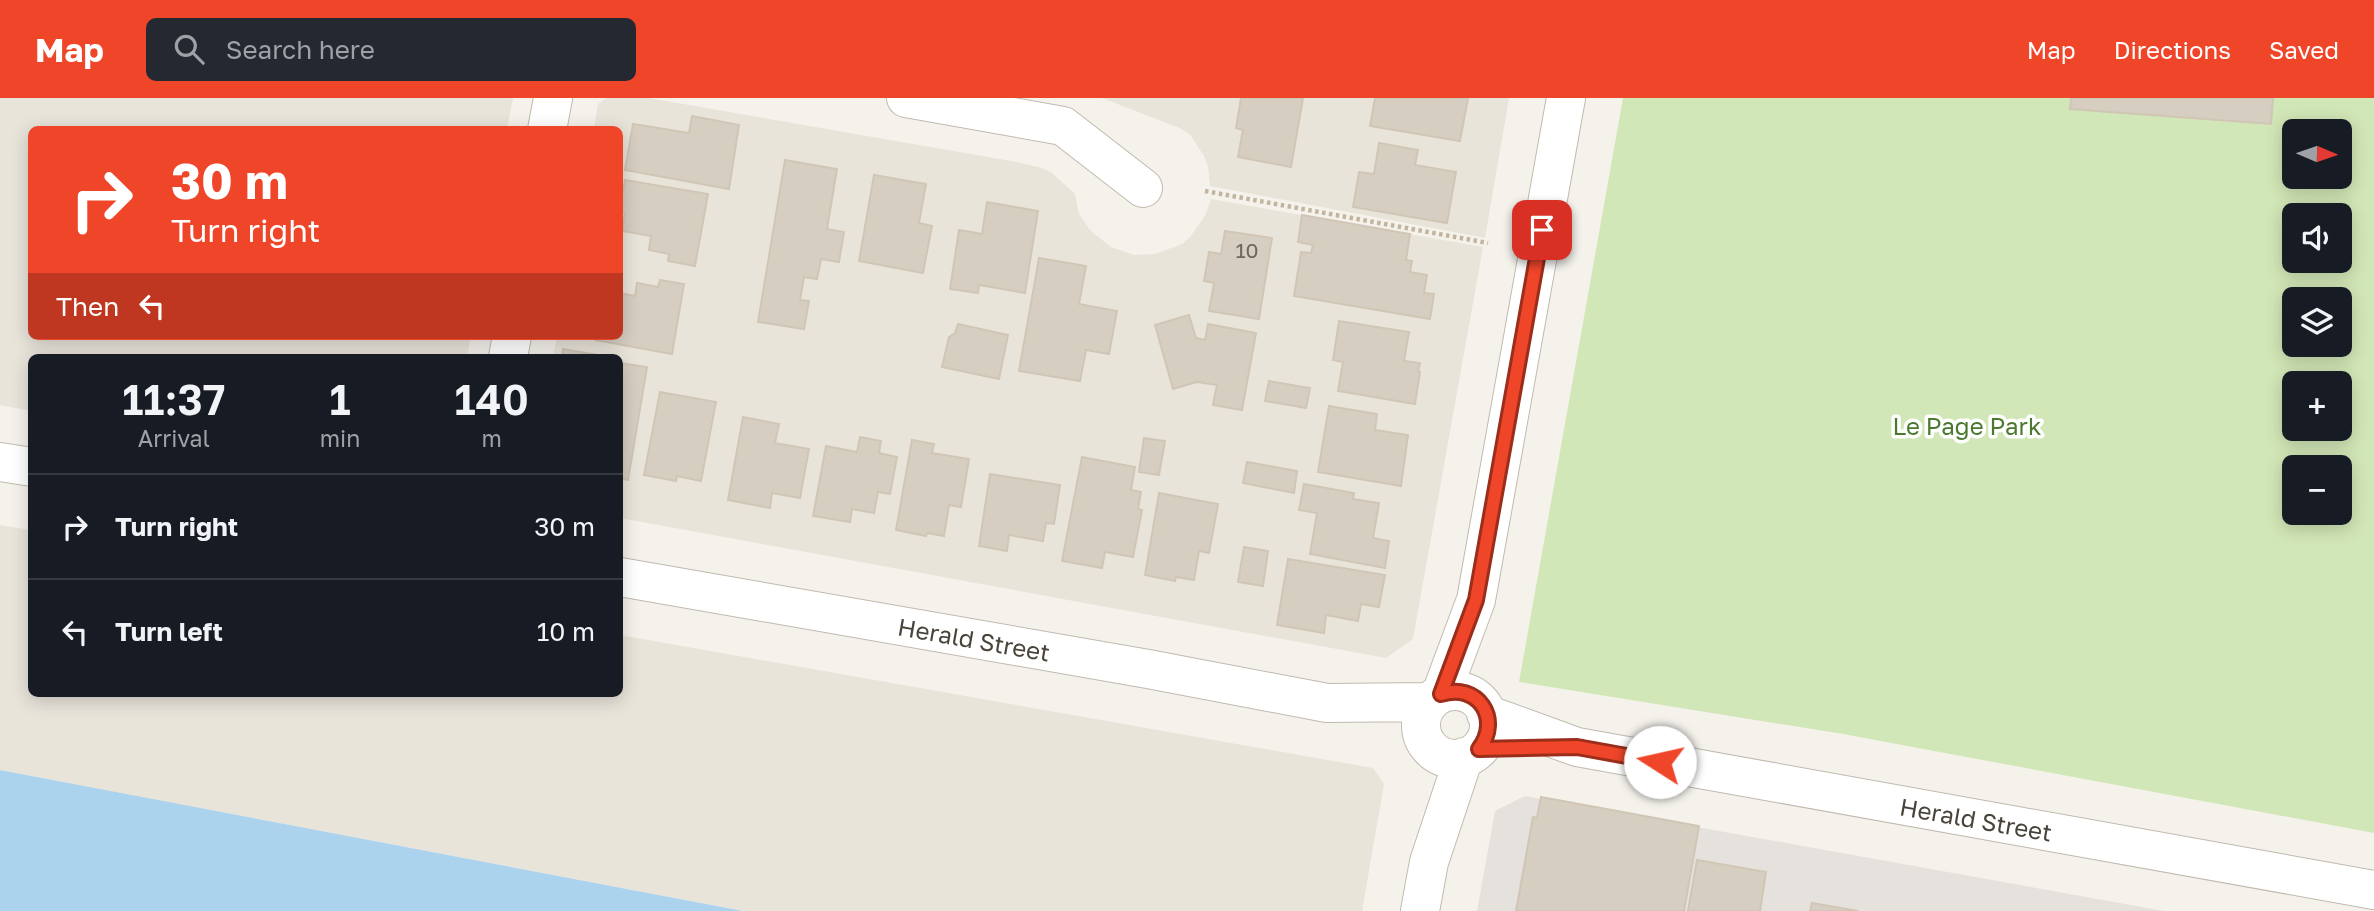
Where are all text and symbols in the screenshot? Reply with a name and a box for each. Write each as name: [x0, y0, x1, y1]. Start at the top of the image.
search box: [146, 18, 636, 81]
text: Map: [35, 30, 104, 69]
icon: search: [170, 30, 208, 68]
text: Search here: [226, 34, 375, 65]
text: Map: [2027, 35, 2076, 64]
text: Directions: [2114, 35, 2231, 64]
text: Saved: [2269, 35, 2339, 64]
north arrow: [2282, 119, 2352, 189]
map controls: [2282, 119, 2352, 525]
text: 30 m: [171, 151, 288, 210]
icon: right: [56, 154, 147, 245]
pin: [1512, 200, 1572, 260]
button: sound: [2282, 203, 2352, 273]
text: Turn right: [171, 211, 320, 249]
icon: arrive: [1523, 211, 1561, 249]
house number: 10: [1235, 237, 1259, 263]
icon: left: [133, 287, 171, 325]
button: layers: [2282, 287, 2352, 357]
text: Then: [56, 291, 119, 322]
button: +: [2282, 371, 2352, 441]
text: 11:37: [122, 374, 226, 424]
text: 1: [329, 374, 351, 424]
text: 140: [454, 374, 529, 424]
park label: Le Page Park: [1892, 411, 2042, 440]
text: Arrival: [138, 424, 210, 452]
text: min: [320, 424, 360, 452]
text: m: [481, 424, 502, 452]
button: −: [2282, 455, 2352, 525]
icon: right: [56, 508, 94, 546]
text: Turn right: [115, 511, 238, 542]
text: 30 m: [534, 511, 595, 542]
street label: Herald Street: [896, 611, 1052, 667]
icon: left: [56, 613, 94, 651]
text: Turn left: [115, 616, 223, 647]
text: 10 m: [537, 616, 595, 647]
position arrow: [1623, 725, 1697, 799]
street label: Herald Street: [1898, 791, 2054, 847]

